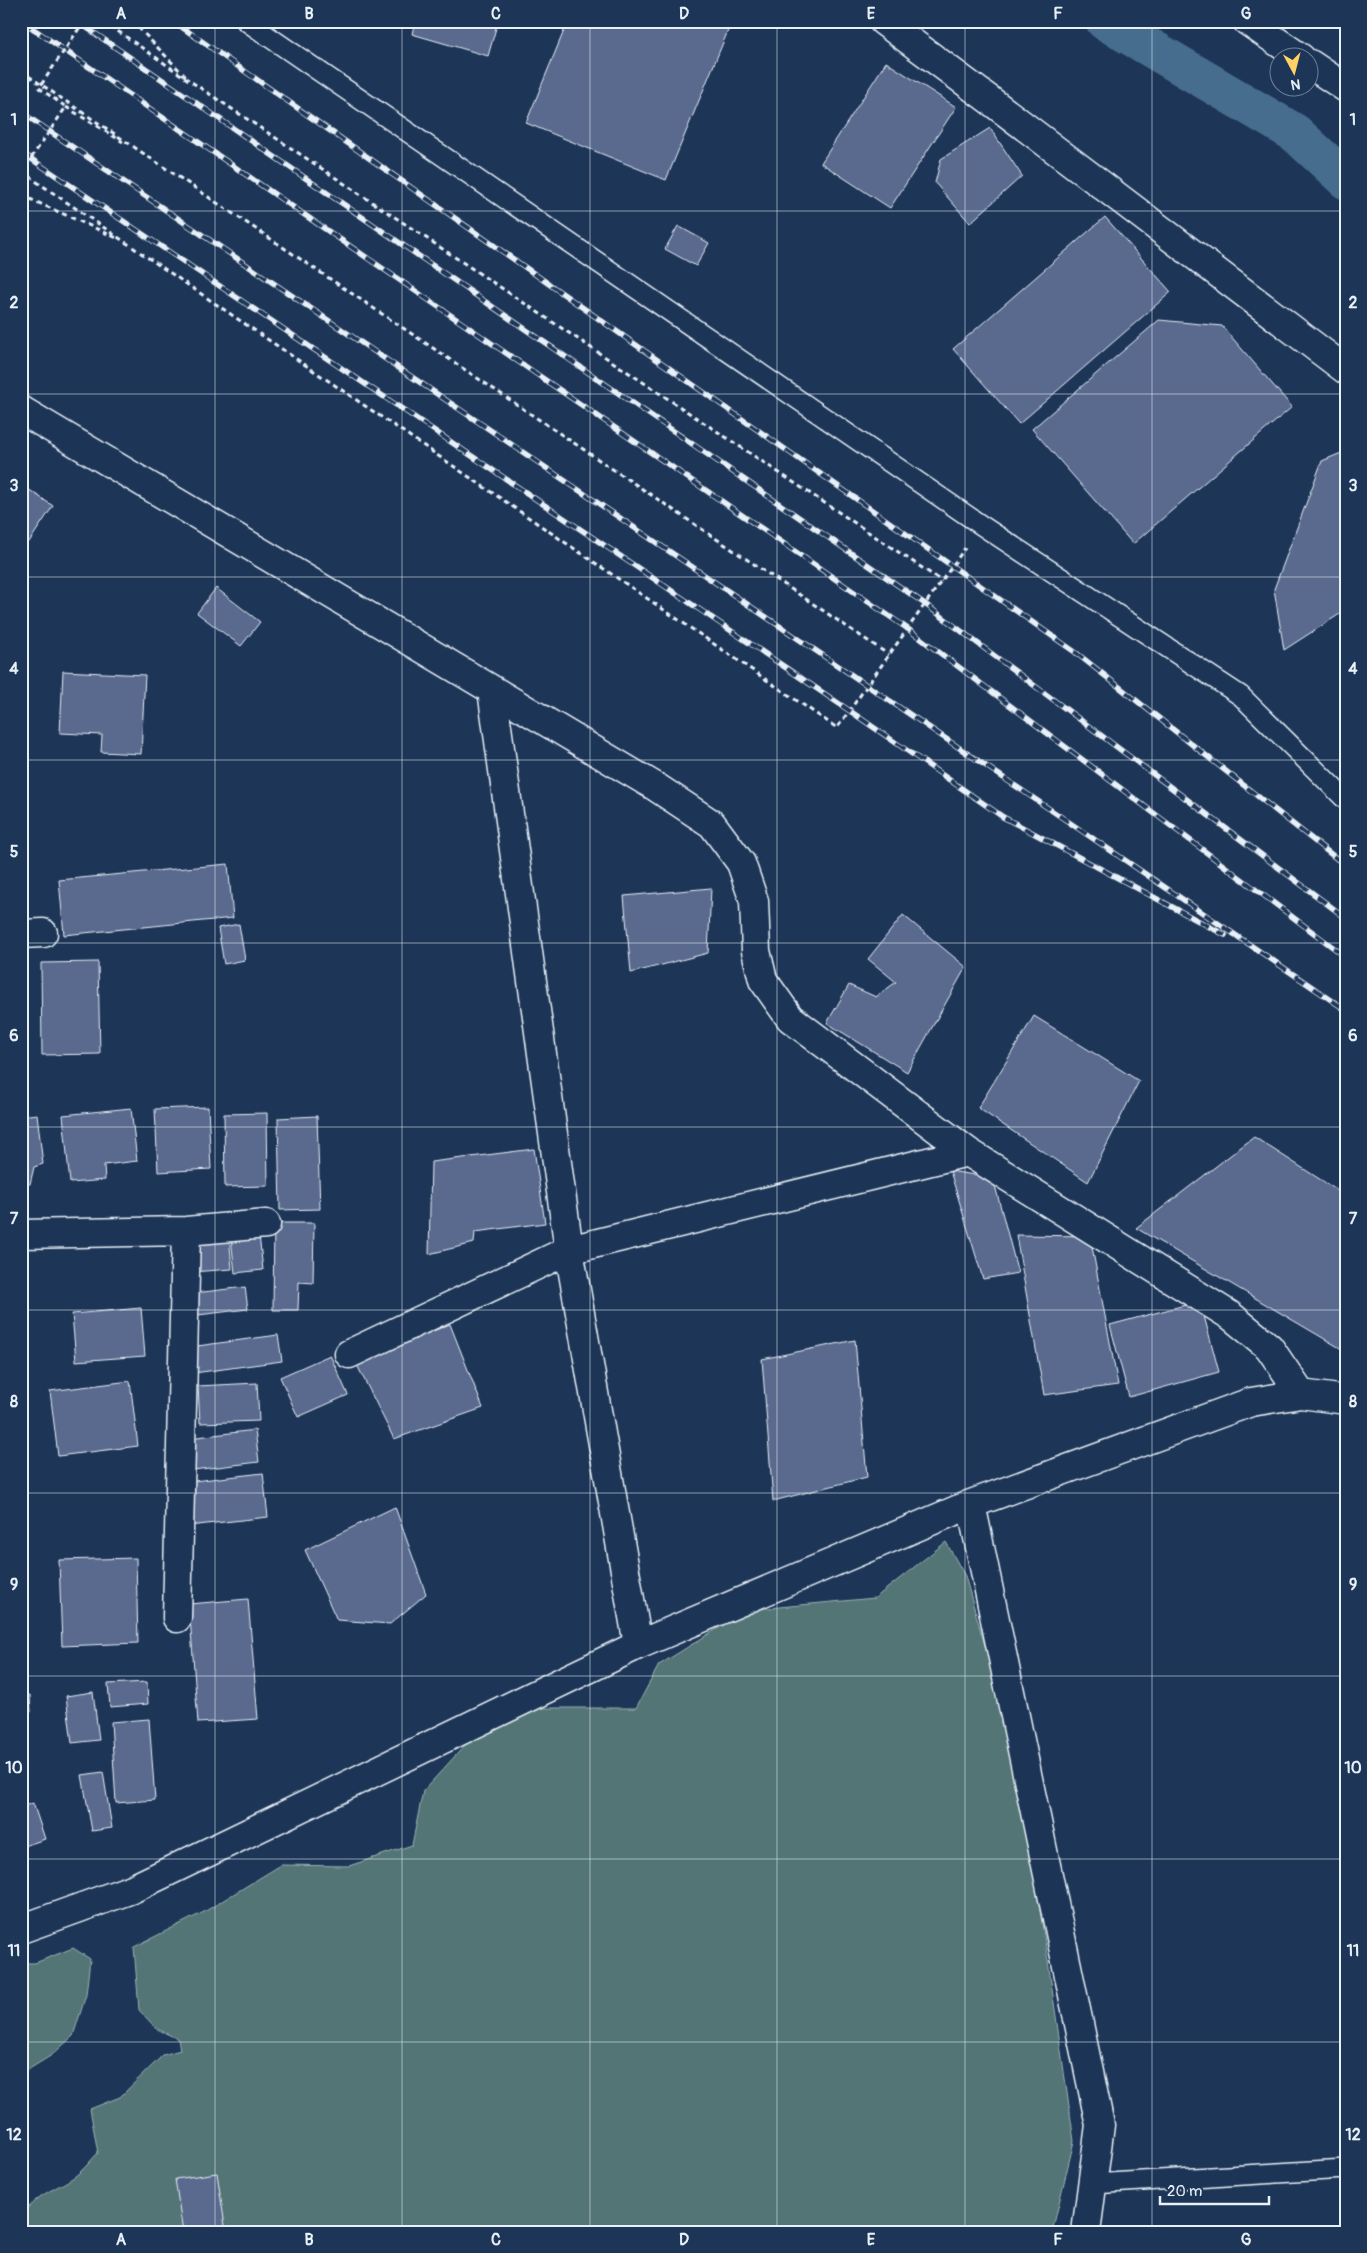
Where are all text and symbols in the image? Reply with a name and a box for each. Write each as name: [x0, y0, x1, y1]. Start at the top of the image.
text: A: [116, 4, 127, 24]
text: B: [304, 4, 314, 24]
text: C: [491, 4, 501, 24]
text: D: [679, 4, 689, 24]
text: E: [867, 4, 876, 24]
text: F: [1053, 4, 1063, 24]
text: G: [1241, 4, 1252, 24]
north arrow: [1270, 48, 1320, 98]
text: N: [1290, 75, 1301, 93]
text: 1: [11, 110, 17, 130]
text: 1: [1350, 110, 1356, 130]
text: 2: [10, 293, 19, 313]
text: 2: [1349, 293, 1358, 313]
text: 3: [10, 476, 19, 496]
text: 3: [1349, 476, 1358, 496]
text: 4: [9, 659, 19, 679]
text: 4: [1348, 659, 1358, 679]
text: 5: [10, 842, 19, 862]
text: 5: [1349, 842, 1358, 862]
text: 6: [9, 1026, 19, 1046]
text: 6: [1348, 1026, 1358, 1046]
text: 7: [10, 1209, 19, 1229]
text: 7: [1349, 1209, 1358, 1229]
text: 8: [10, 1392, 18, 1412]
text: 8: [1349, 1392, 1357, 1412]
text: 9: [10, 1575, 18, 1595]
text: 9: [1349, 1575, 1357, 1595]
text: 10: [5, 1758, 23, 1778]
text: 10: [1344, 1758, 1362, 1778]
text: 11: [8, 1941, 20, 1961]
text: 11: [1347, 1941, 1359, 1961]
text: 12: [6, 2125, 22, 2145]
text: 12: [1345, 2125, 1361, 2145]
scale bar: [1160, 2173, 1268, 2205]
text: 20 m: [1167, 2182, 1202, 2201]
text: A: [116, 2230, 127, 2250]
text: B: [304, 2230, 314, 2250]
text: C: [491, 2230, 501, 2250]
text: D: [679, 2230, 689, 2250]
text: E: [867, 2230, 876, 2250]
text: F: [1053, 2230, 1063, 2250]
text: G: [1241, 2230, 1252, 2250]

